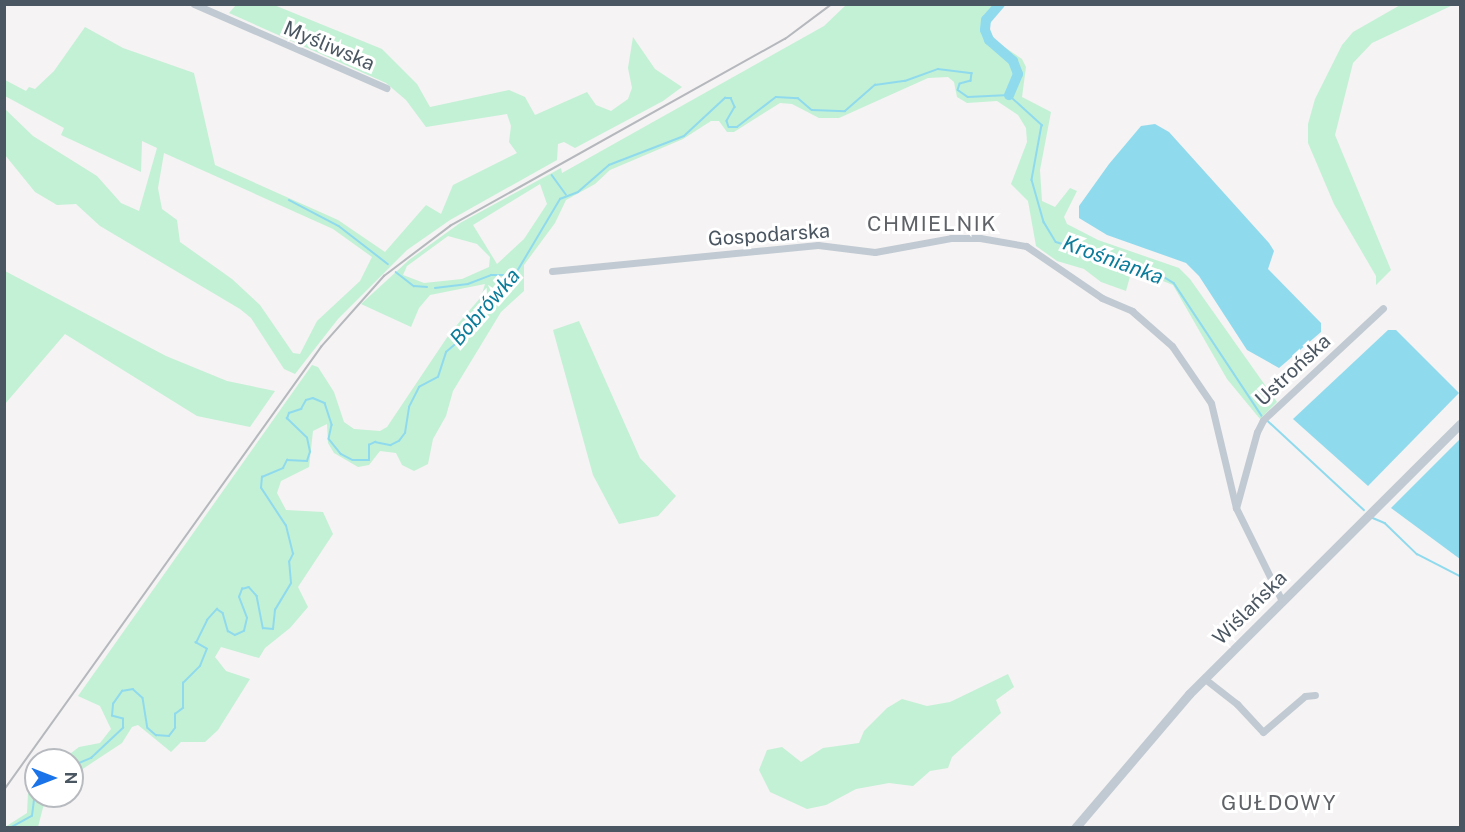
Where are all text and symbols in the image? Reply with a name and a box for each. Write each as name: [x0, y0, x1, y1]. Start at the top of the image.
street label: Myśliwska: [280, 16, 378, 76]
district label: CHMIELNIK: [867, 211, 997, 237]
street label: Gospodarska: [707, 219, 831, 251]
water label: Krośnianka: [1059, 230, 1167, 290]
water label: Bobrówka: [445, 263, 525, 351]
street label: Ustrońska: [1250, 329, 1336, 411]
street label: Wiślańska: [1208, 566, 1292, 650]
north arrow: [24, 748, 84, 808]
text: N: [61, 772, 80, 784]
district label: GUŁDOWY: [1221, 790, 1337, 816]

